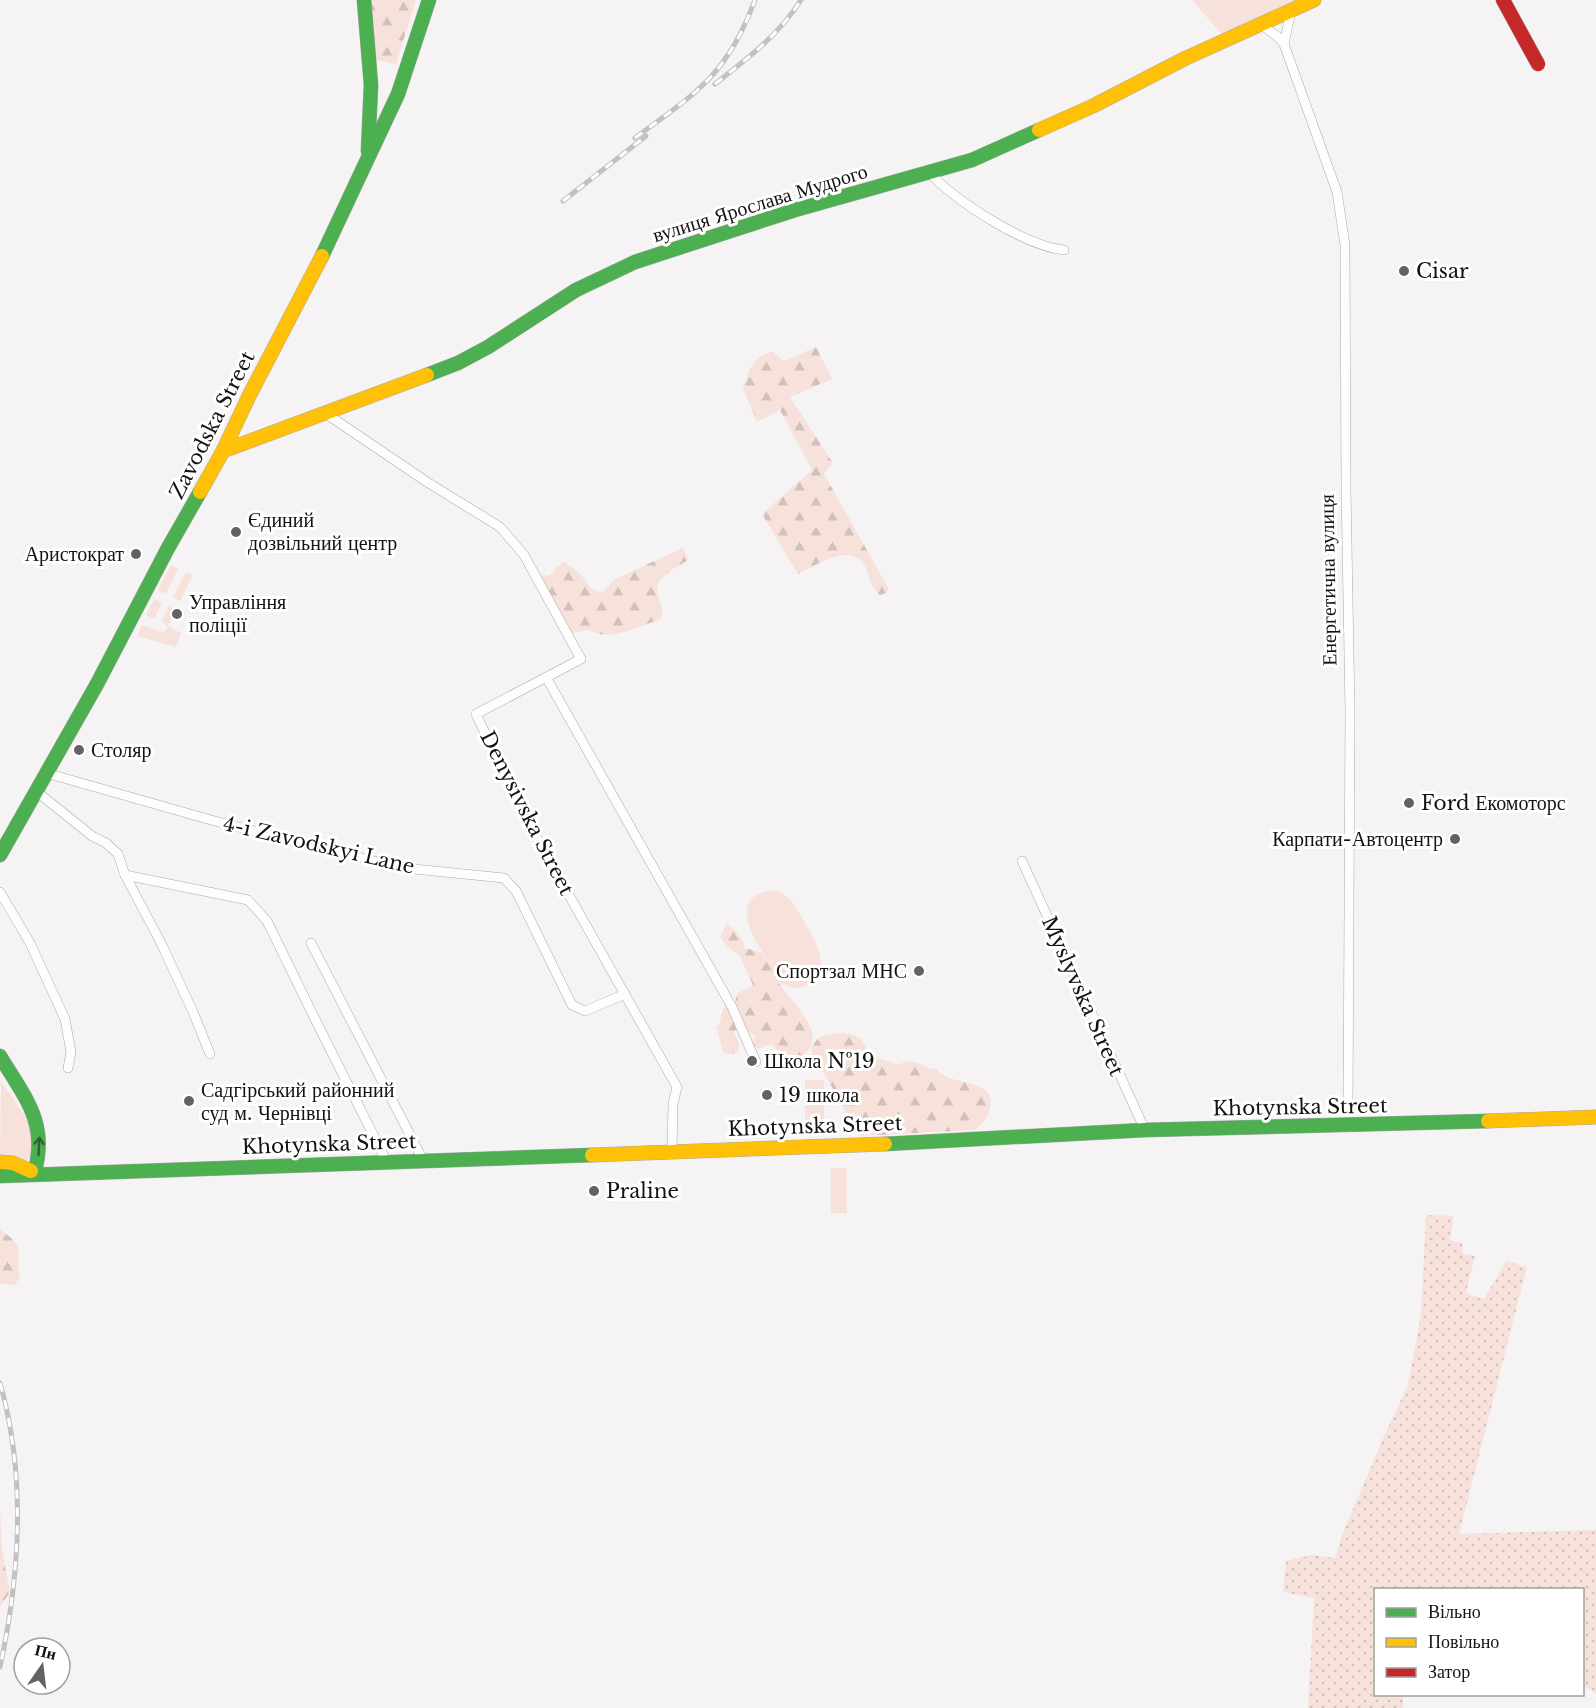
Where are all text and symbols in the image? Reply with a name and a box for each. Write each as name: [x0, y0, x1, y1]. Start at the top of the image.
street label: вулиця Ярослава Мудрого: [650, 159, 870, 247]
place label: Cisar: [1416, 259, 1469, 283]
marker: Cisar: [1397, 264, 1411, 278]
street label: Zavodska Street: [164, 347, 260, 503]
street label: Енергетична вулиця: [1315, 494, 1341, 666]
place label: Єдиний дозвільний центр: [248, 508, 397, 555]
marker: Єдиний дозвільний центр: [229, 525, 243, 539]
place label: Аристократ: [25, 542, 124, 566]
marker: Аристократ: [129, 547, 143, 561]
place label: Управління поліції: [189, 590, 286, 637]
marker: Управління поліції: [170, 607, 184, 621]
street label: Denysivska Street: [475, 727, 579, 899]
place label: Столяр: [91, 738, 151, 762]
marker: Столяр: [72, 743, 86, 757]
place label: Ford Екомоторс: [1421, 791, 1566, 815]
marker: Ford Екомоторс: [1402, 796, 1416, 810]
street label: 4-i Zavodskyi Lane: [221, 811, 417, 879]
place label: Карпати-Автоцентр: [1272, 827, 1443, 851]
marker: Карпати-Автоцентр: [1448, 832, 1462, 846]
street label: Myslyvska Street: [1037, 913, 1129, 1080]
place label: Спортзал МНС: [776, 959, 907, 983]
marker: Спортзал МНС: [912, 964, 926, 978]
place label: Школа №19: [764, 1049, 875, 1073]
marker: Школа №19: [745, 1054, 759, 1068]
place label: Садгірський районний суд м. Чернівці: [201, 1078, 395, 1125]
place label: 19 школа: [779, 1083, 859, 1107]
marker: 19 школа: [760, 1088, 774, 1102]
street label: Khotynska Street: [1212, 1093, 1388, 1121]
marker: Садгірський районний суд м. Чернівці: [182, 1094, 196, 1108]
street label: Khotynska Street: [727, 1111, 903, 1141]
street label: Khotynska Street: [241, 1129, 417, 1159]
one-way arrow: [34, 1136, 45, 1156]
place label: Praline: [606, 1179, 679, 1203]
marker: Praline: [587, 1184, 601, 1198]
legend: [1374, 1588, 1584, 1696]
text: Вільно: [1428, 1601, 1481, 1623]
text: Повільно: [1428, 1631, 1499, 1653]
north arrow: [12, 1636, 72, 1696]
text: Пн: [33, 1639, 59, 1664]
text: Затор: [1428, 1661, 1470, 1683]

